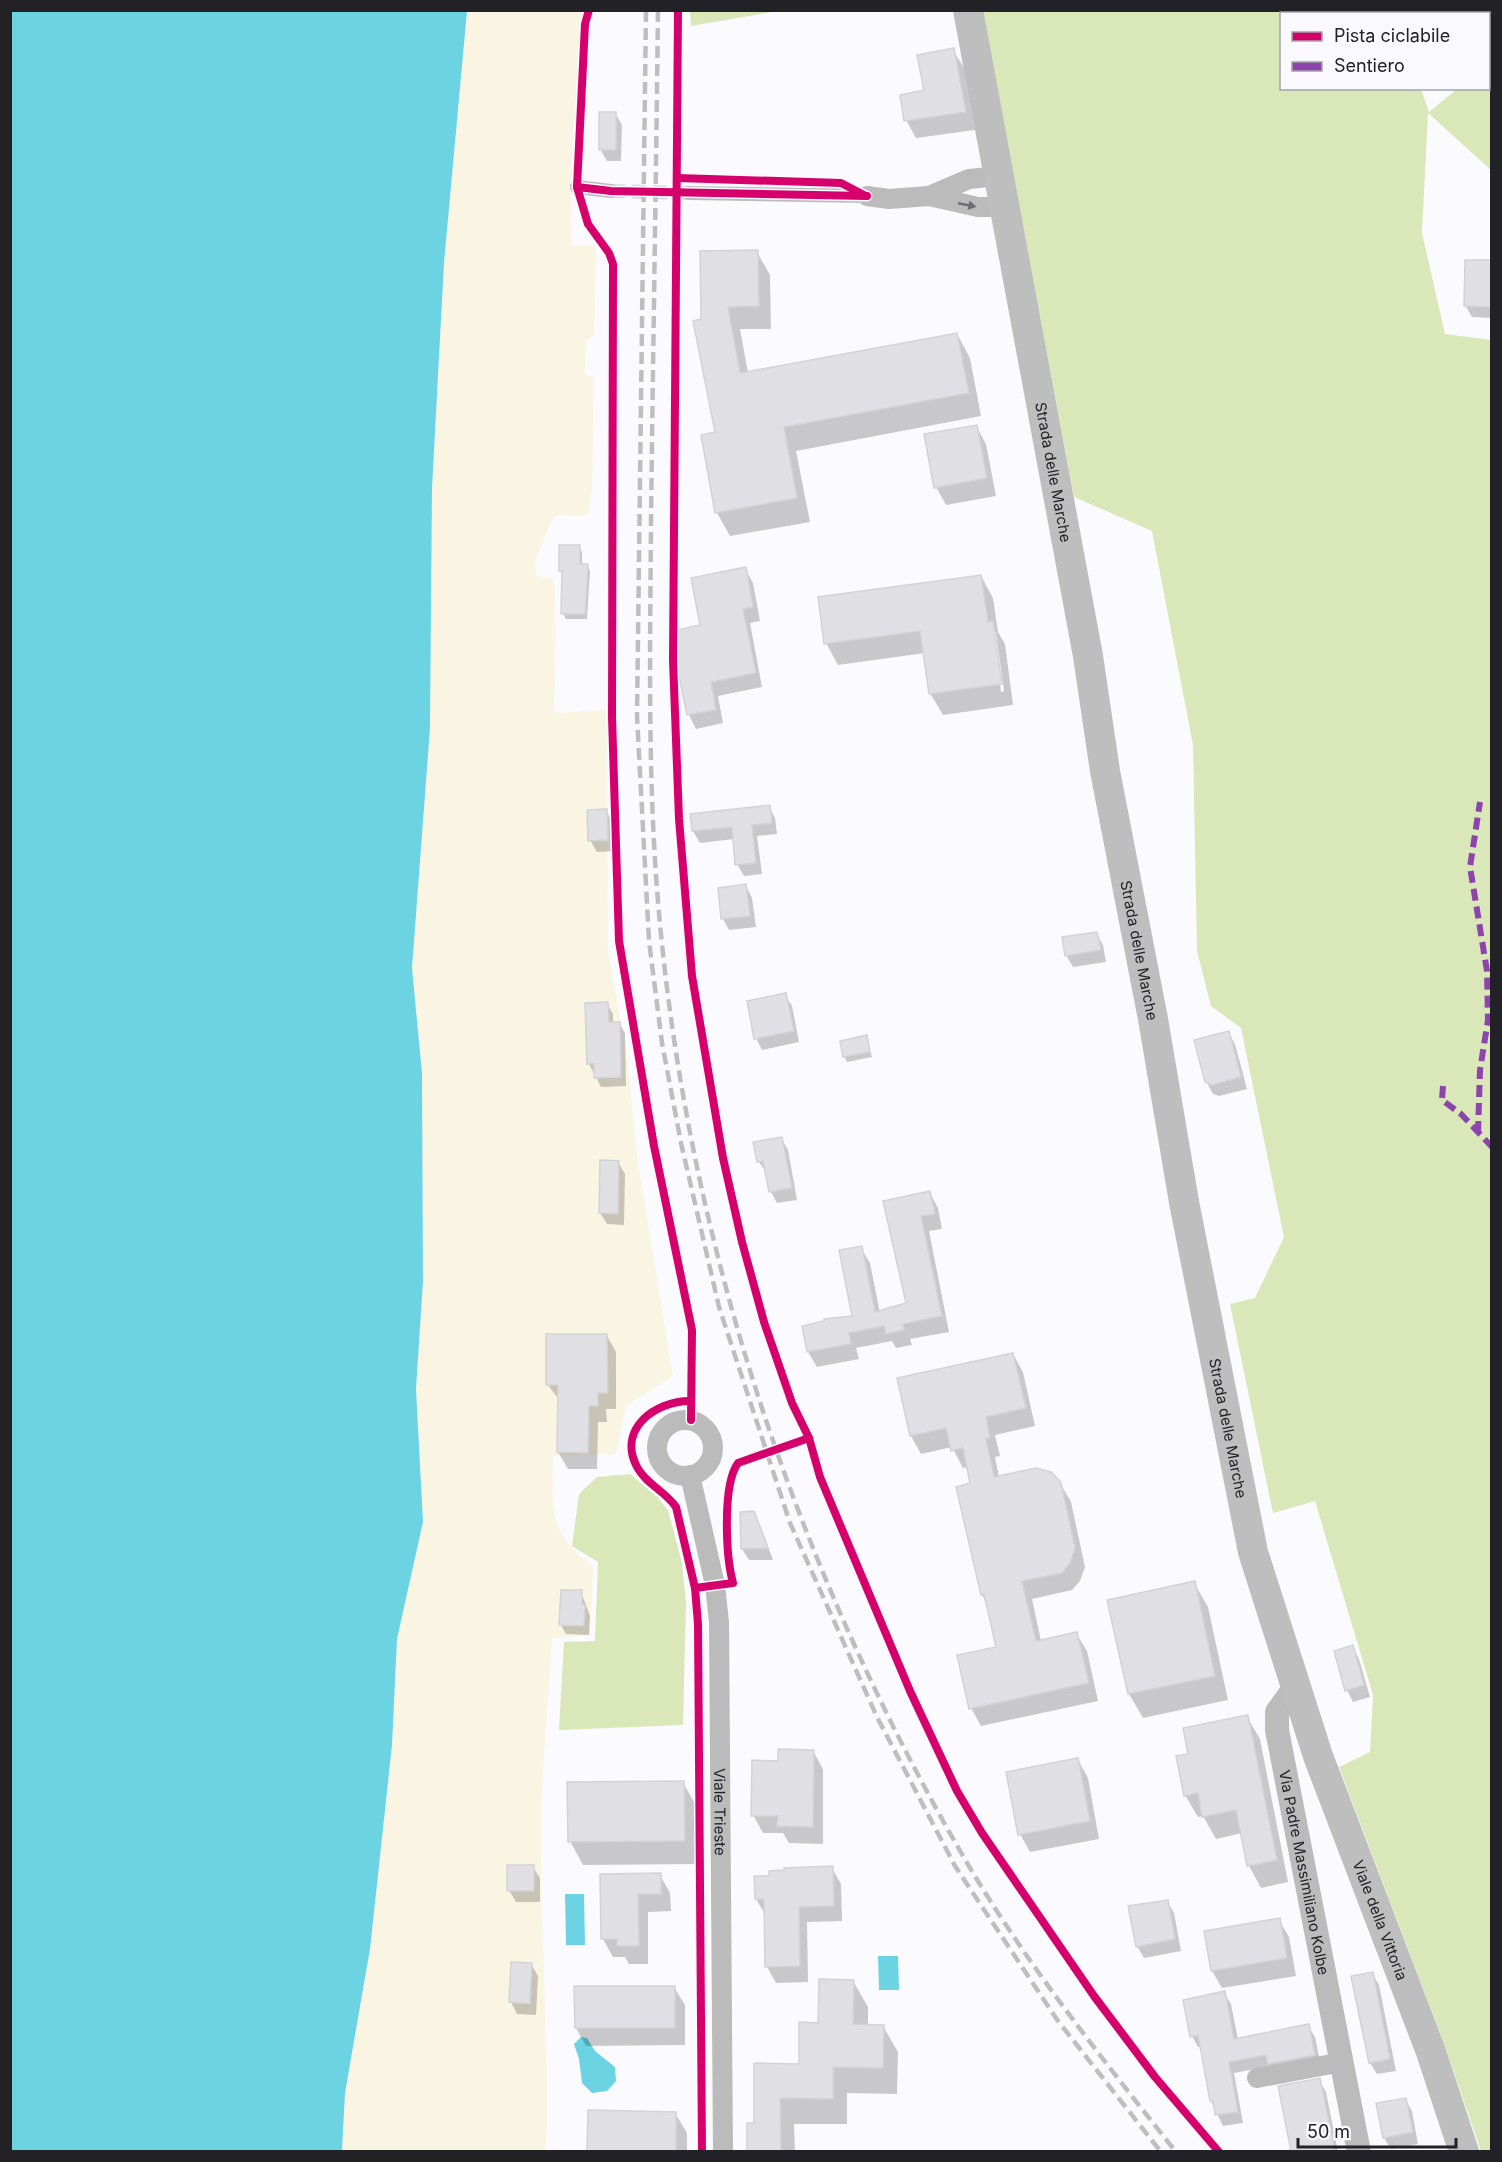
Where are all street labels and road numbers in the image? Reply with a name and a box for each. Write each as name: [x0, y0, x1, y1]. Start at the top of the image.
street label: Strada delle Marche: [1032, 400, 1076, 544]
street label: Strada delle Marche: [1117, 879, 1163, 1022]
street label: Strada delle Marche: [1206, 1357, 1252, 1500]
street label: Viale Trieste: [711, 1768, 730, 1856]
street label: Via Padre Massimiliano Kolbe: [1275, 1768, 1334, 1977]
street label: Viale della Vittoria: [1349, 1857, 1412, 1983]

